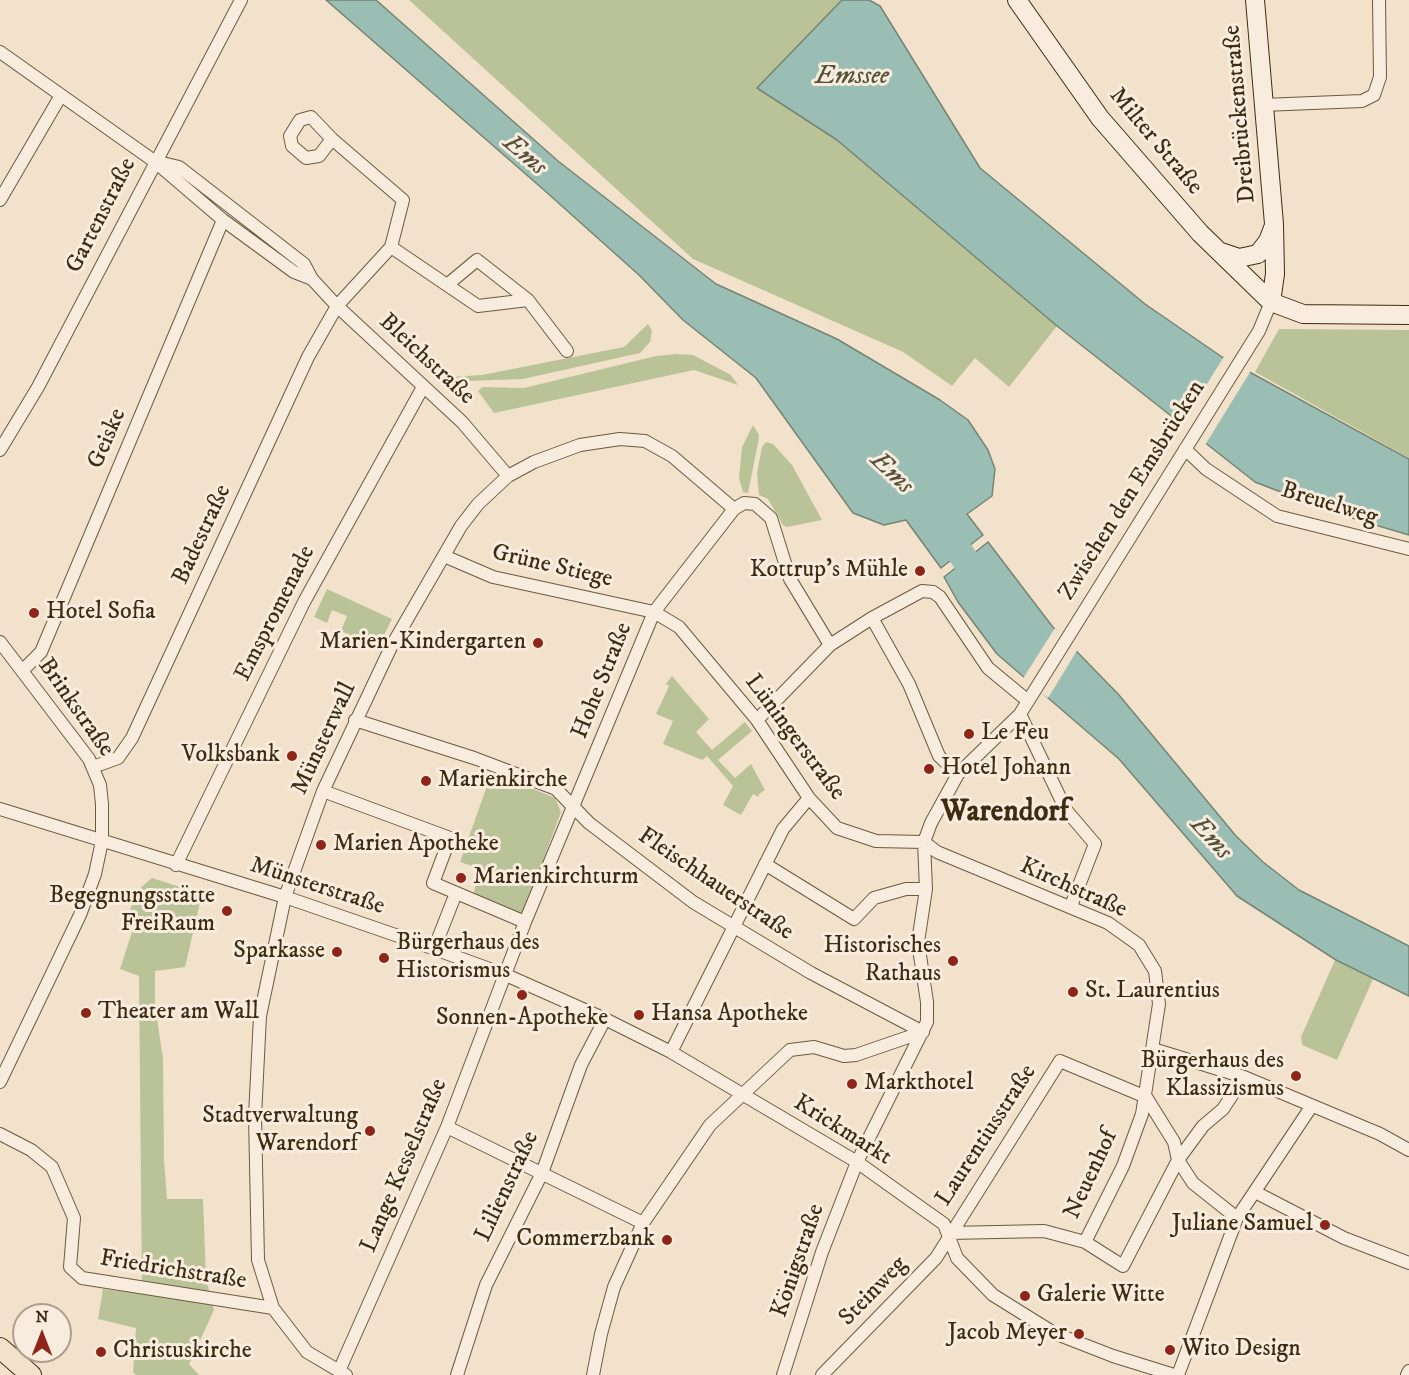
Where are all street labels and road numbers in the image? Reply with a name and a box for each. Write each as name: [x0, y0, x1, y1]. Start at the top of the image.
street label: Dreibrückenstraße: [1219, 24, 1263, 204]
street label: Milter Straße: [1102, 83, 1208, 201]
street label: Gartenstraße: [61, 154, 143, 278]
street label: Bleichstraße: [372, 308, 480, 412]
street label: Zwischen den Emsbrücken: [1054, 376, 1212, 606]
street label: Geiske: [83, 405, 133, 473]
street label: Breuelweg: [1277, 477, 1381, 533]
street label: Badestraße: [167, 481, 239, 589]
street label: Grüne Stiege: [489, 539, 615, 595]
street label: Emspromenade: [230, 541, 322, 687]
street label: Hohe Straße: [567, 619, 639, 743]
street label: Brinkstraße: [31, 653, 119, 763]
street label: Lüningerstraße: [737, 669, 851, 807]
street label: Münsterwall: [286, 678, 364, 800]
street label: Fleischhauerstraße: [632, 822, 798, 948]
street label: Münsterstraße: [246, 852, 388, 922]
street label: Kirchstraße: [1015, 853, 1131, 925]
street label: Laurentiusstraße: [931, 1060, 1043, 1212]
street label: Lange Kesselstraße: [355, 1075, 455, 1257]
street label: Krickmarkt: [787, 1089, 897, 1173]
street label: Neuenhof: [1059, 1126, 1125, 1224]
street label: Lilienstraße: [470, 1127, 546, 1247]
street label: Königstraße: [766, 1201, 832, 1321]
street label: Friedrichstraße: [98, 1245, 248, 1297]
street label: Steinweg: [834, 1251, 914, 1333]

